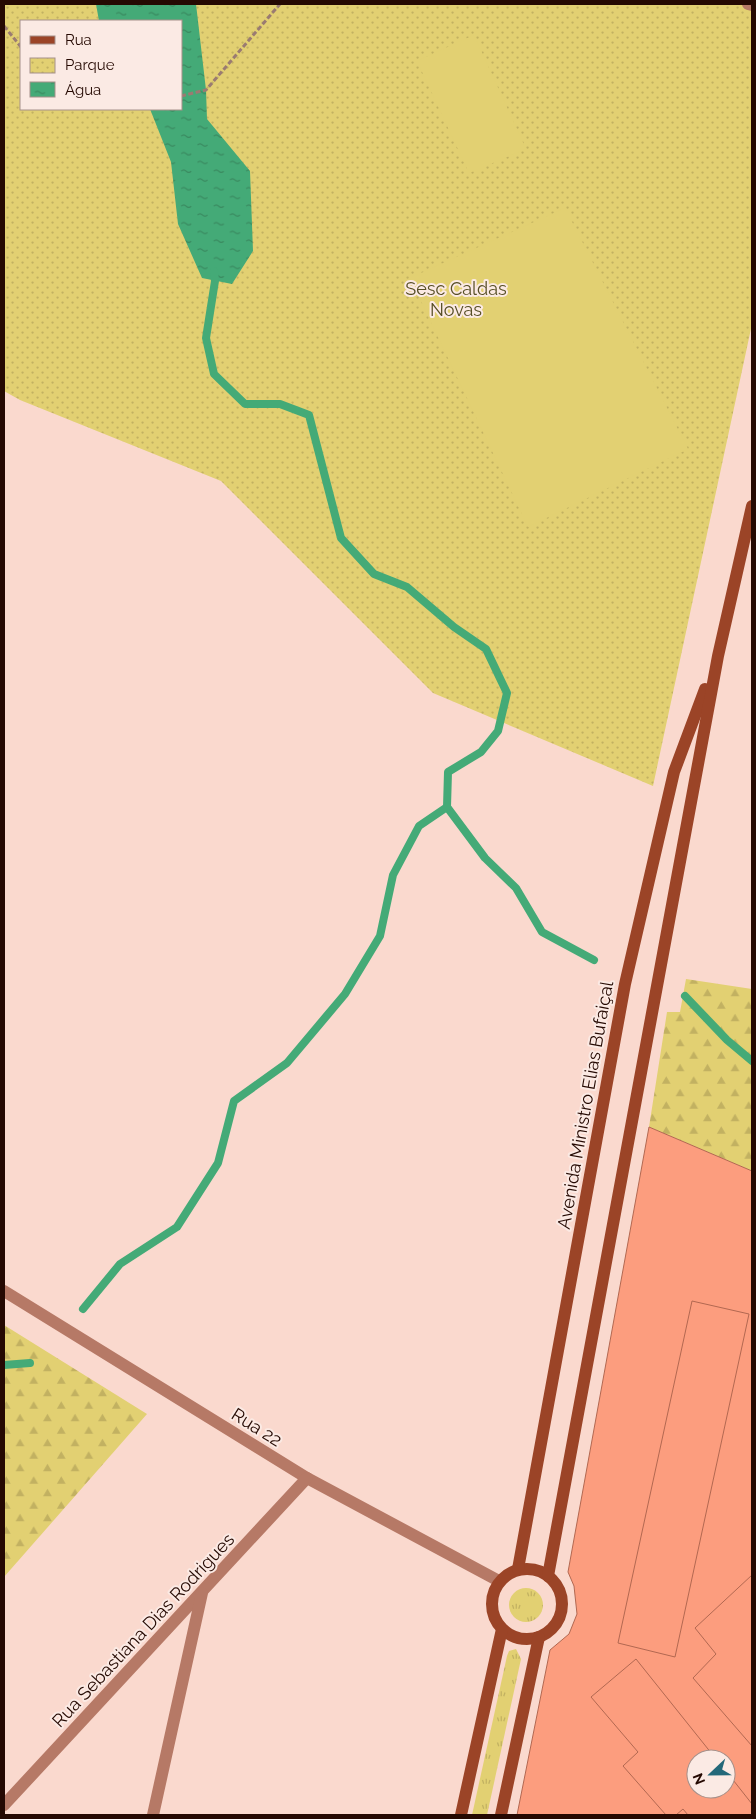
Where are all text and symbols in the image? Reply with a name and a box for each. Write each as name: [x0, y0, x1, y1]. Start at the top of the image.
legend: [20, 20, 182, 110]
text: Rua: [65, 31, 92, 49]
text: Parque: [65, 56, 115, 74]
text: Água: [65, 81, 101, 99]
park label: Sesc Caldas Novas: [405, 278, 507, 320]
street label: Avenida Ministro Elias Bufaiçal: [553, 979, 617, 1231]
street label: Rua 22: [228, 1403, 286, 1451]
street label: Rua Sebastiana Dias Rodrigues: [48, 1529, 239, 1731]
north arrow: [686, 1749, 736, 1799]
text: N: [690, 1771, 708, 1787]

